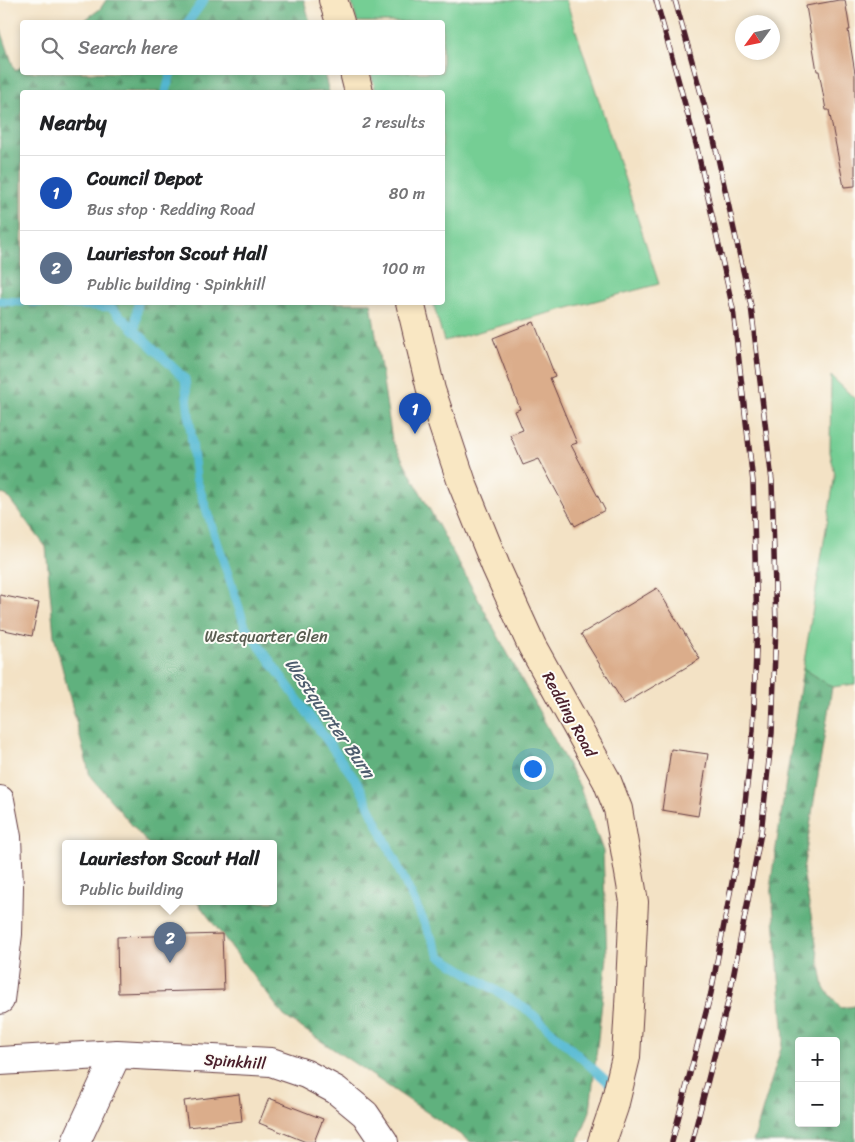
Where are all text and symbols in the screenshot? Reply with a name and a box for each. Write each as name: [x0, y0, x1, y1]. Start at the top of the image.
north arrow: [735, 15, 780, 60]
search box: [20, 20, 445, 75]
text: Search here: [78, 31, 178, 64]
icon: search: [38, 34, 66, 62]
text: Nearby: [40, 104, 106, 142]
text: 2 results: [362, 108, 425, 137]
text: Council Depot: [87, 162, 203, 195]
text: 1: [53, 179, 59, 208]
text: 80 m: [389, 179, 425, 208]
text: Bus stop · Redding Road: [87, 195, 254, 224]
text: Laurieston Scout Hall: [87, 237, 267, 270]
text: 2: [51, 254, 61, 283]
text: 100 m: [381, 254, 425, 283]
text: Public building · Spinkhill: [87, 270, 266, 299]
pin: 1: [399, 393, 431, 434]
park label: Westquarter Glen: [204, 622, 328, 651]
water label: Westquarter Burn: [276, 651, 385, 787]
street label: Redding Road: [534, 666, 606, 764]
your location: [520, 756, 546, 782]
popup: [62, 840, 277, 905]
text: Laurieston Scout Hall: [80, 842, 259, 875]
text: Public building: [80, 875, 184, 904]
pin: 2: [154, 922, 186, 963]
map controls: [795, 1037, 840, 1127]
button: +: [795, 1037, 840, 1082]
street label: Spinkhill: [203, 1045, 267, 1078]
button: −: [795, 1082, 840, 1127]

